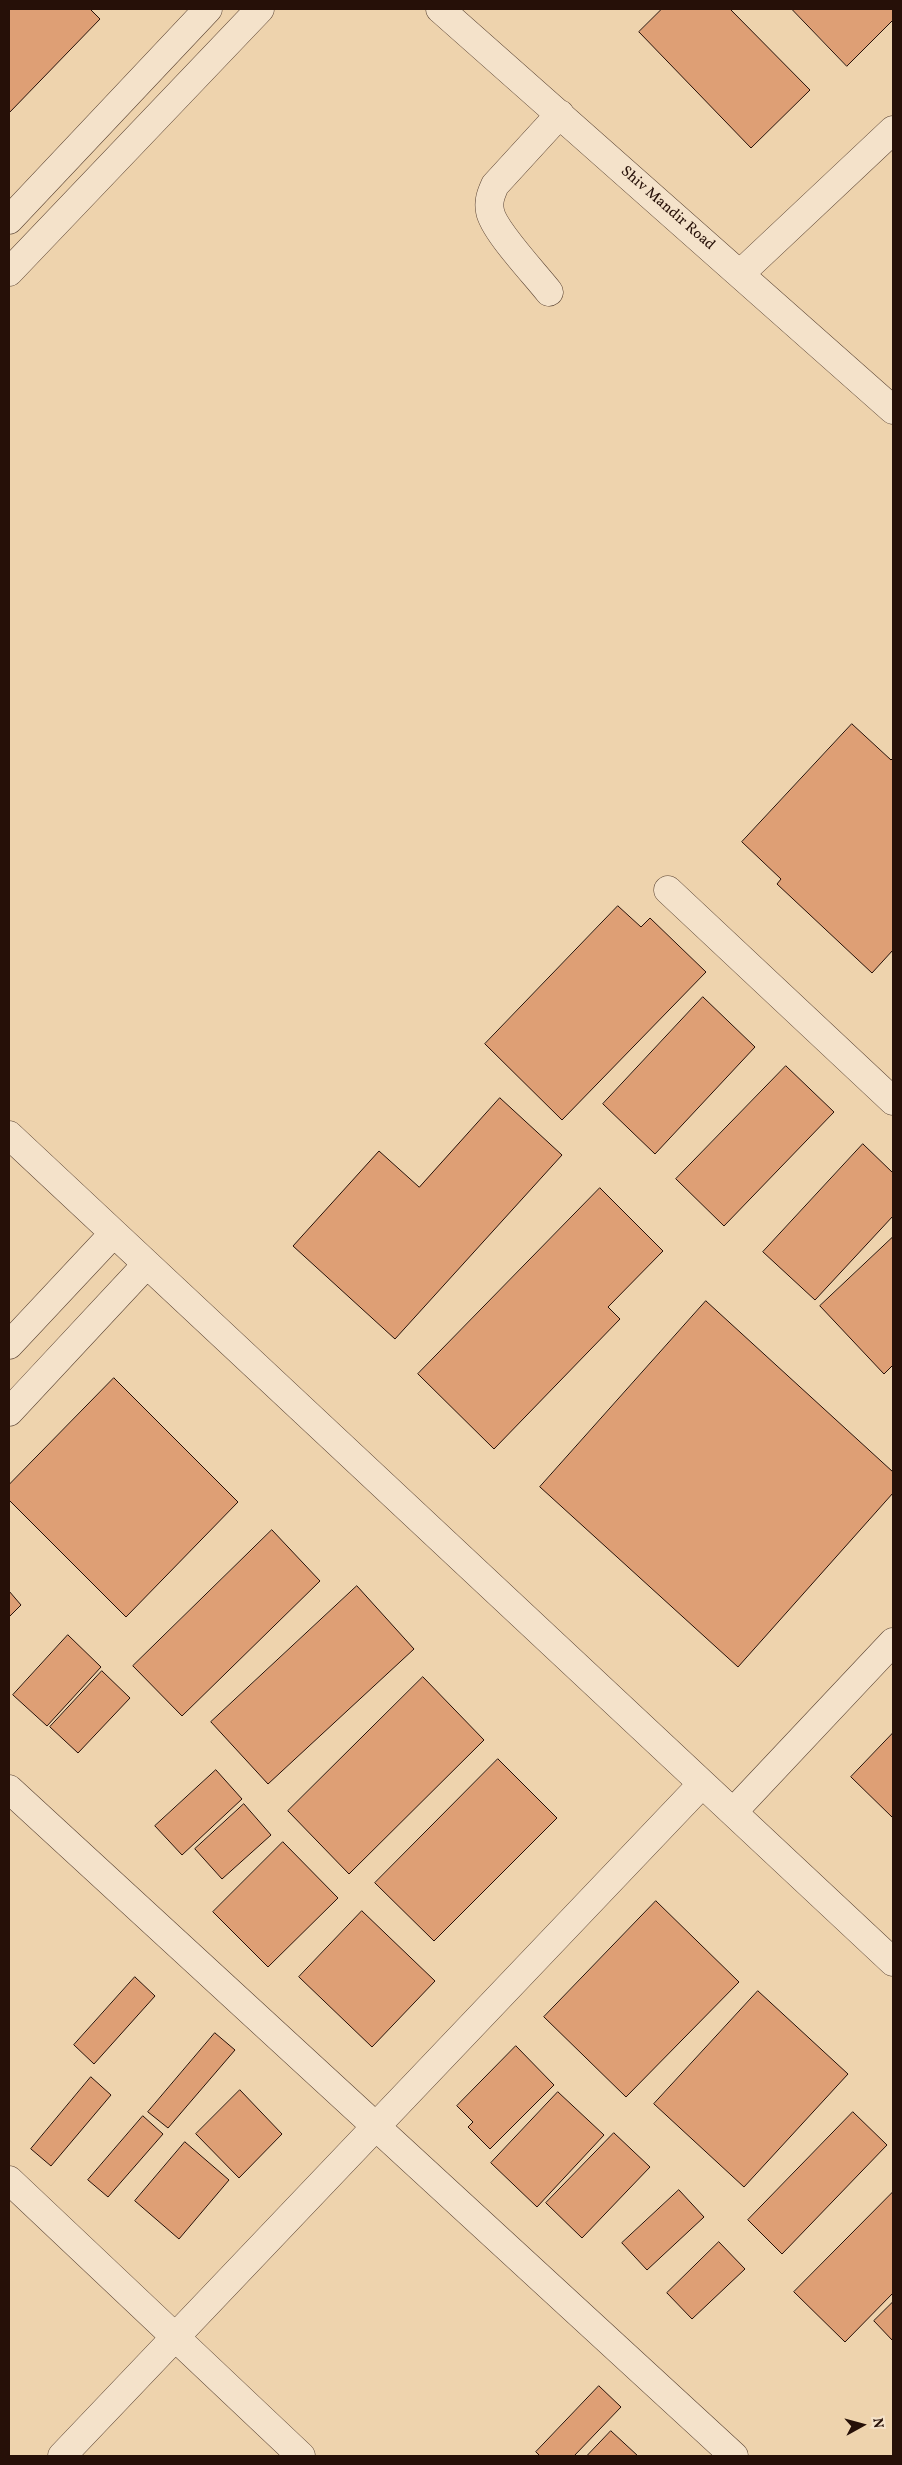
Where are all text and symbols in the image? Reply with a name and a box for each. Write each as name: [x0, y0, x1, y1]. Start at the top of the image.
street label: Shiv Mandir Road: [616, 163, 718, 255]
north arrow: [837, 2400, 887, 2450]
text: N: [867, 2417, 887, 2429]

